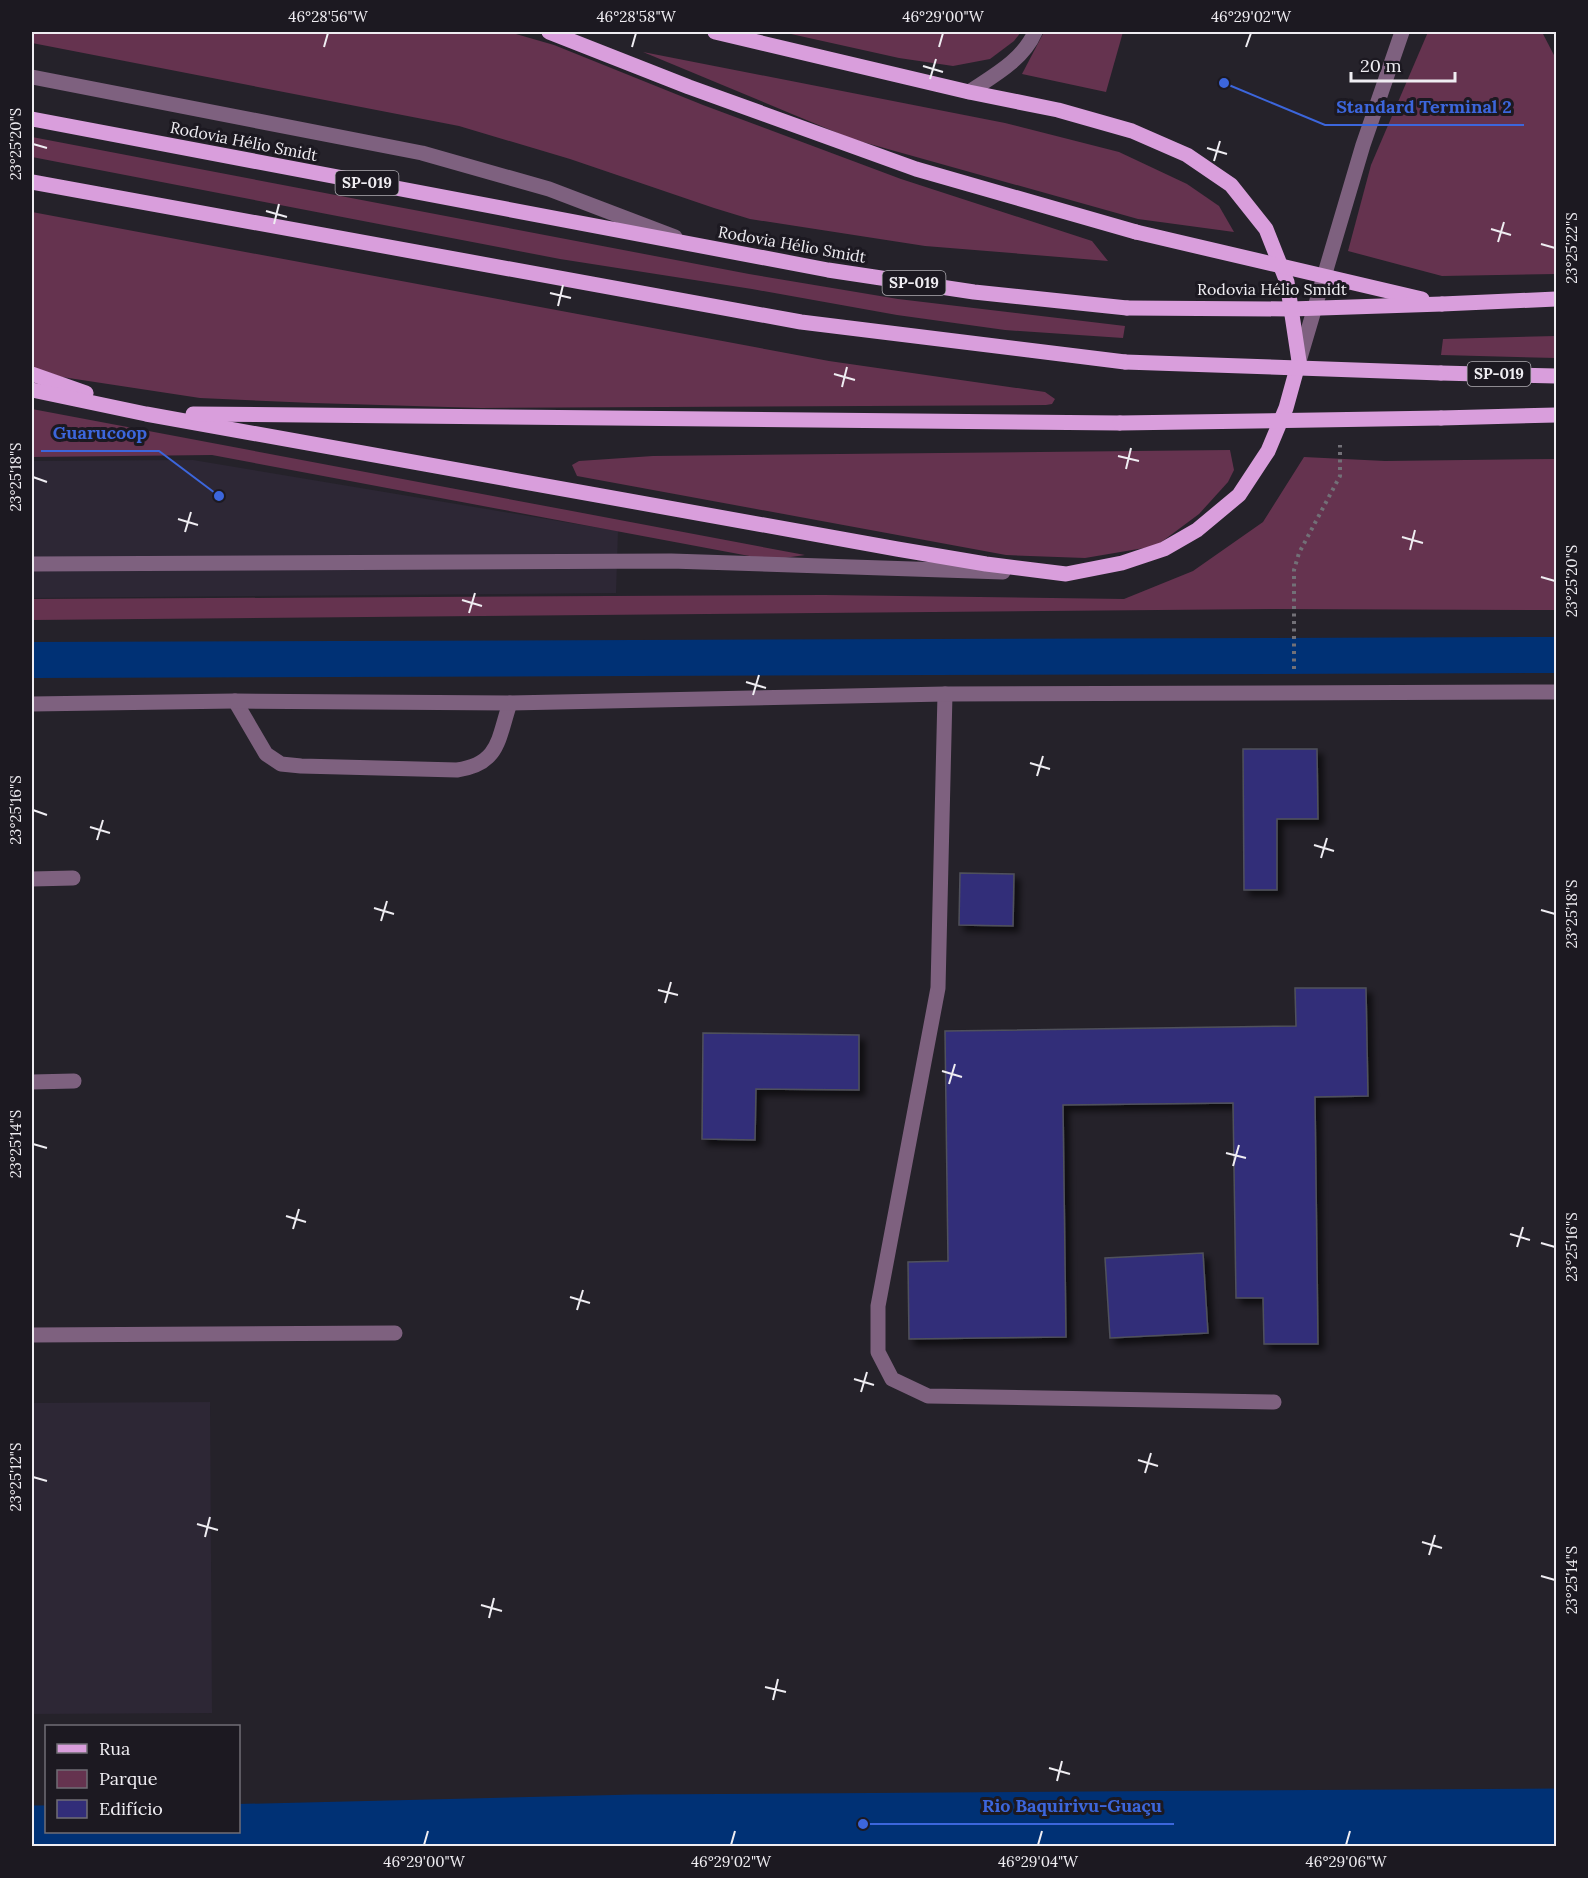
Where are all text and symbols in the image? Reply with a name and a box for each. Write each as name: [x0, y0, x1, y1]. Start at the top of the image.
text: 46°28'56"W: [288, 7, 369, 26]
text: 46°28'58"W: [596, 7, 677, 26]
text: 46°29'00"W: [902, 7, 985, 26]
text: 46°29'02"W: [1211, 7, 1292, 26]
scale bar: [1351, 45, 1454, 83]
text: 20 m: [1360, 54, 1402, 77]
callout: Standard Terminal 2: [1325, 89, 1524, 125]
text: Standard Terminal 2: [1336, 95, 1512, 118]
text: 23°25'20"S: [6, 108, 25, 180]
street label: Rodovia Hélio Smidt: [169, 117, 320, 165]
road number: SP-019: [336, 171, 398, 195]
text: 23°25'22"S: [1562, 212, 1581, 284]
street label: Rodovia Hélio Smidt: [716, 221, 868, 267]
road number: SP-019: [882, 271, 946, 295]
street label: Rodovia Hélio Smidt: [1197, 279, 1348, 299]
road number: SP-019: [1468, 362, 1530, 386]
callout: Guarucoop: [41, 415, 159, 451]
text: Guarucoop: [53, 421, 147, 444]
text: 23°25'18"S: [6, 442, 25, 512]
text: 23°25'20"S: [1562, 545, 1581, 617]
text: 23°25'16"S: [6, 775, 25, 845]
text: 23°25'18"S: [1562, 879, 1581, 949]
text: 23°25'14"S: [6, 1110, 25, 1178]
text: 23°25'16"S: [1562, 1212, 1581, 1282]
text: 23°25'12"S: [6, 1443, 25, 1511]
text: 23°25'14"S: [1562, 1546, 1581, 1614]
legend: [45, 1725, 240, 1833]
text: Rua: [99, 1737, 130, 1760]
text: Parque: [99, 1767, 158, 1790]
callout: Rio Baquirivu-Guaçu: [971, 1788, 1174, 1824]
text: Rio Baquirivu-Guaçu: [982, 1794, 1162, 1817]
text: Edifício: [99, 1797, 163, 1820]
text: 46°29'00"W: [383, 1852, 466, 1871]
text: 46°29'02"W: [691, 1852, 772, 1871]
text: 46°29'04"W: [998, 1852, 1079, 1871]
text: 46°29'06"W: [1306, 1852, 1387, 1871]

